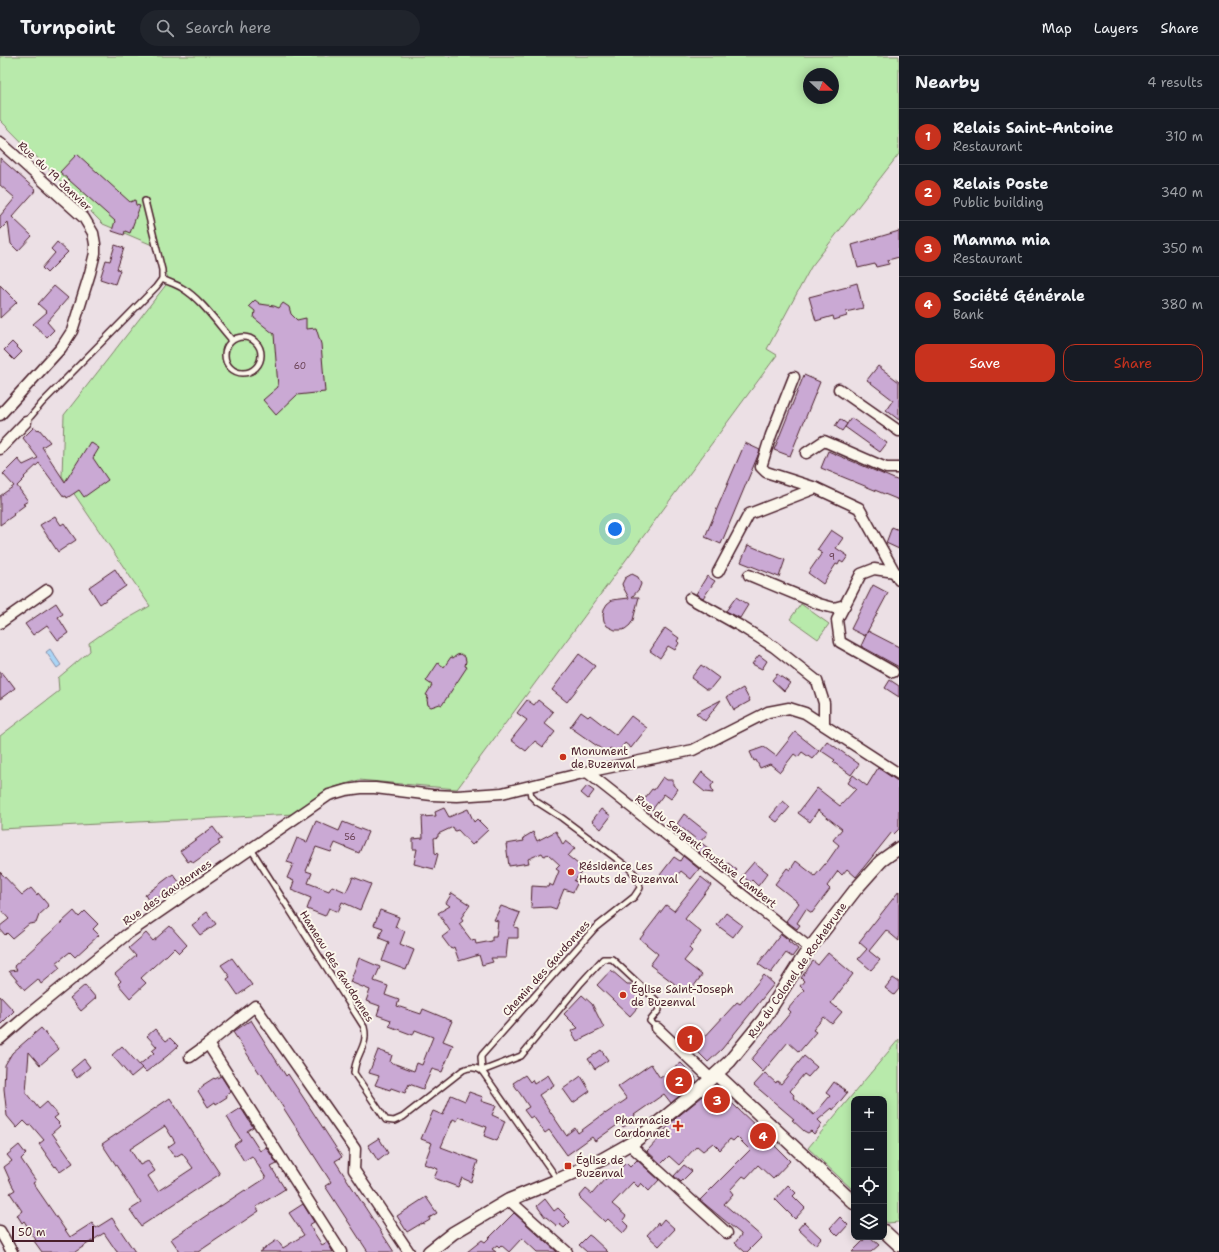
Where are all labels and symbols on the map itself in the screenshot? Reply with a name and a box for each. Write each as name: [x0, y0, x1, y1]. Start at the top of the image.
north arrow: [803, 68, 839, 104]
street label: Rue du 19 Janvier: [14, 138, 95, 215]
house number: 60: [294, 360, 306, 372]
your location: [605, 519, 625, 539]
house number: 9: [829, 551, 835, 563]
place label: Monument de Buzenval: [571, 744, 636, 772]
marker: Monument de Buzenval: [558, 752, 568, 762]
street label: Rue du Sergent Gustave Lambert: [632, 791, 780, 912]
house number: 56: [344, 831, 356, 843]
street label: Rue des Gaudonnes: [120, 856, 215, 929]
place label: Résidence Les Hauts de Buzenval: [579, 859, 679, 887]
marker: Résidence Les Hauts de Buzenval: [566, 867, 576, 877]
street label: Rue du Colonel de Rochebrune: [745, 899, 850, 1041]
street label: Hameau des Gaudonnes: [296, 908, 377, 1025]
street label: Chemin des Gaudonnes: [499, 917, 593, 1019]
place label: Église Saint-Joseph de Buzenval: [631, 981, 734, 1010]
marker: Église Saint-Joseph de Buzenval: [618, 990, 628, 1000]
pin: 1: [677, 1024, 703, 1054]
pin: 2: [666, 1066, 692, 1096]
pin: 3: [704, 1085, 730, 1115]
place label: Pharmacie Cardonnet: [614, 1113, 670, 1141]
marker: Pharmacie Cardonnet: [673, 1121, 683, 1131]
pin: 4: [750, 1121, 776, 1151]
place label: Église de Buzenval: [576, 1152, 624, 1181]
marker: Église de Buzenval: [563, 1161, 573, 1171]
scale bar: [12, 1224, 94, 1243]

